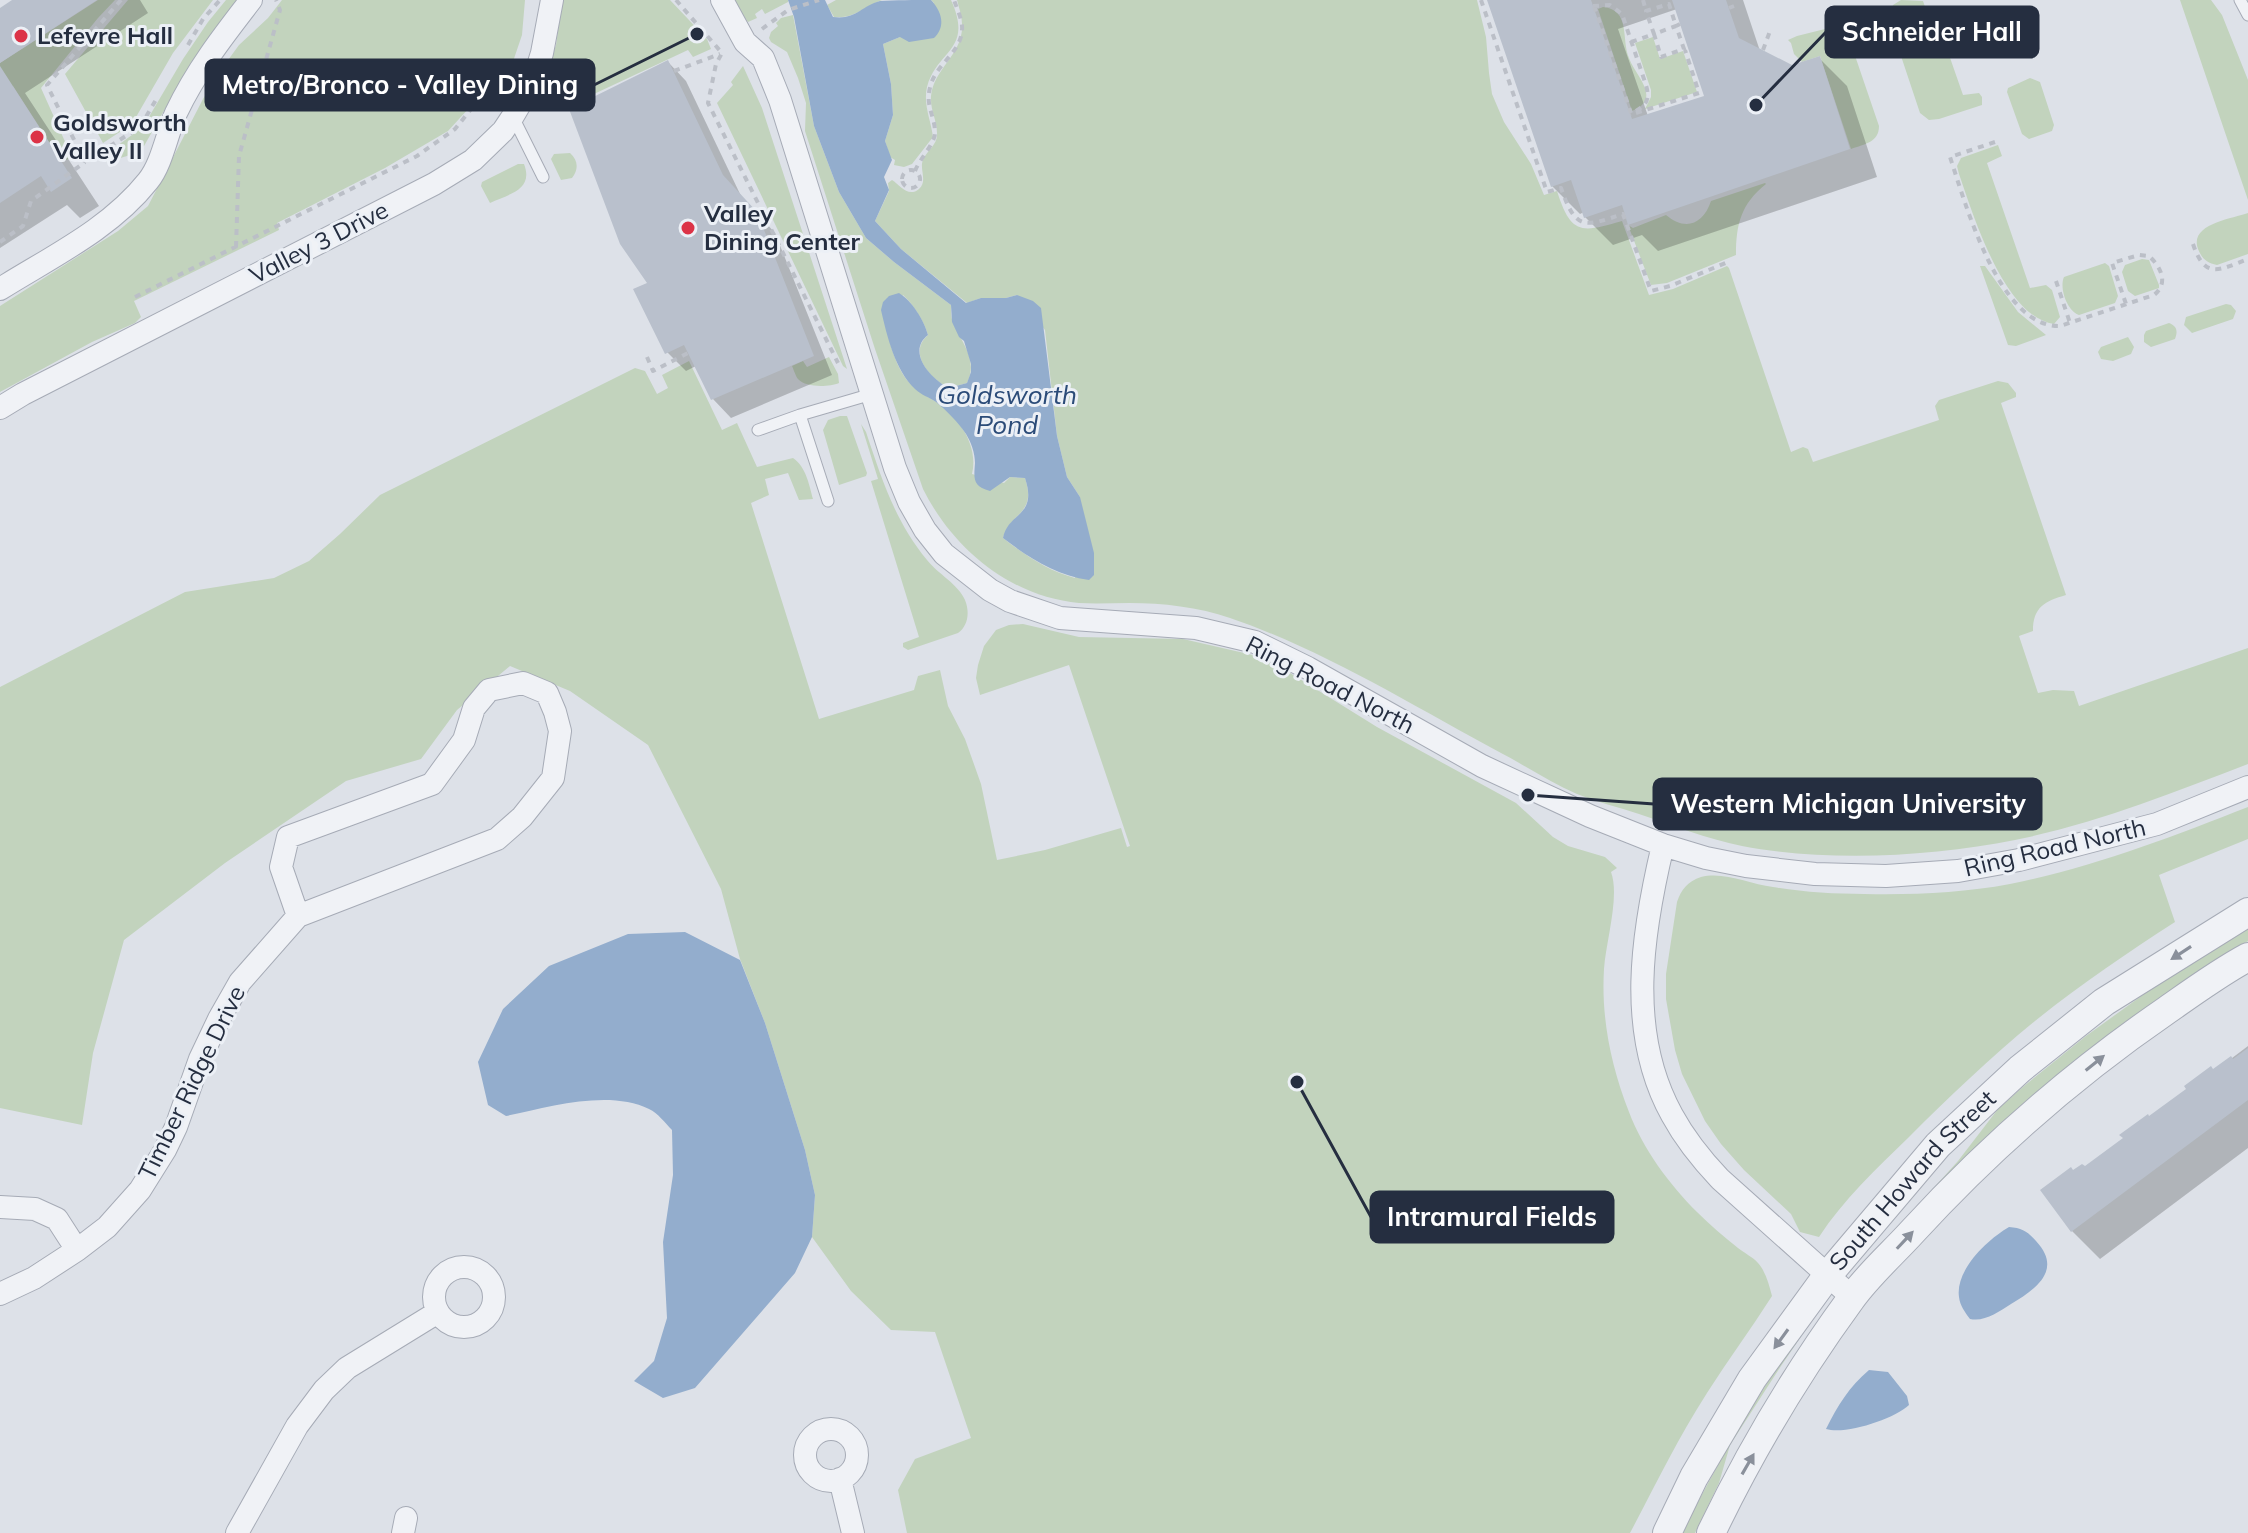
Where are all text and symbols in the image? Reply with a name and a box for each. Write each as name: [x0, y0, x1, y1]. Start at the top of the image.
callout: Schneider Hall: [1826, 7, 2038, 57]
text: Schneider Hall: [1842, 15, 2022, 48]
place label: Lefevre Hall: [37, 20, 173, 50]
marker: Lefevre Hall: [12, 27, 30, 45]
callout: Metro/Bronco - Valley Dining: [206, 60, 594, 110]
text: Metro/Bronco - Valley Dining: [222, 68, 578, 101]
place label: Goldsworth Valley II: [52, 107, 187, 165]
marker: Goldsworth Valley II: [28, 128, 46, 146]
street label: Valley 3 Drive: [244, 194, 393, 290]
place label: Valley Dining Center: [703, 198, 861, 256]
marker: Valley Dining Center: [679, 219, 697, 237]
water label: Goldsworth Pond: [937, 378, 1077, 441]
street label: Ring Road North: [1241, 629, 1420, 740]
callout: Western Michigan University: [1654, 779, 2041, 829]
text: Western Michigan University: [1670, 787, 2027, 820]
street label: Ring Road North: [1961, 812, 2149, 883]
one-way arrow: [2170, 945, 2192, 959]
street label: Timber Ridge Drive: [131, 981, 251, 1185]
one-way arrow: [2085, 1055, 2105, 1072]
street label: South Howard Street: [1822, 1083, 2002, 1276]
callout: Intramural Fields: [1371, 1192, 1613, 1242]
text: Intramural Fields: [1387, 1200, 1597, 1233]
one-way arrow: [1895, 1230, 1913, 1249]
one-way arrow: [1773, 1328, 1789, 1350]
one-way arrow: [1741, 1453, 1755, 1475]

